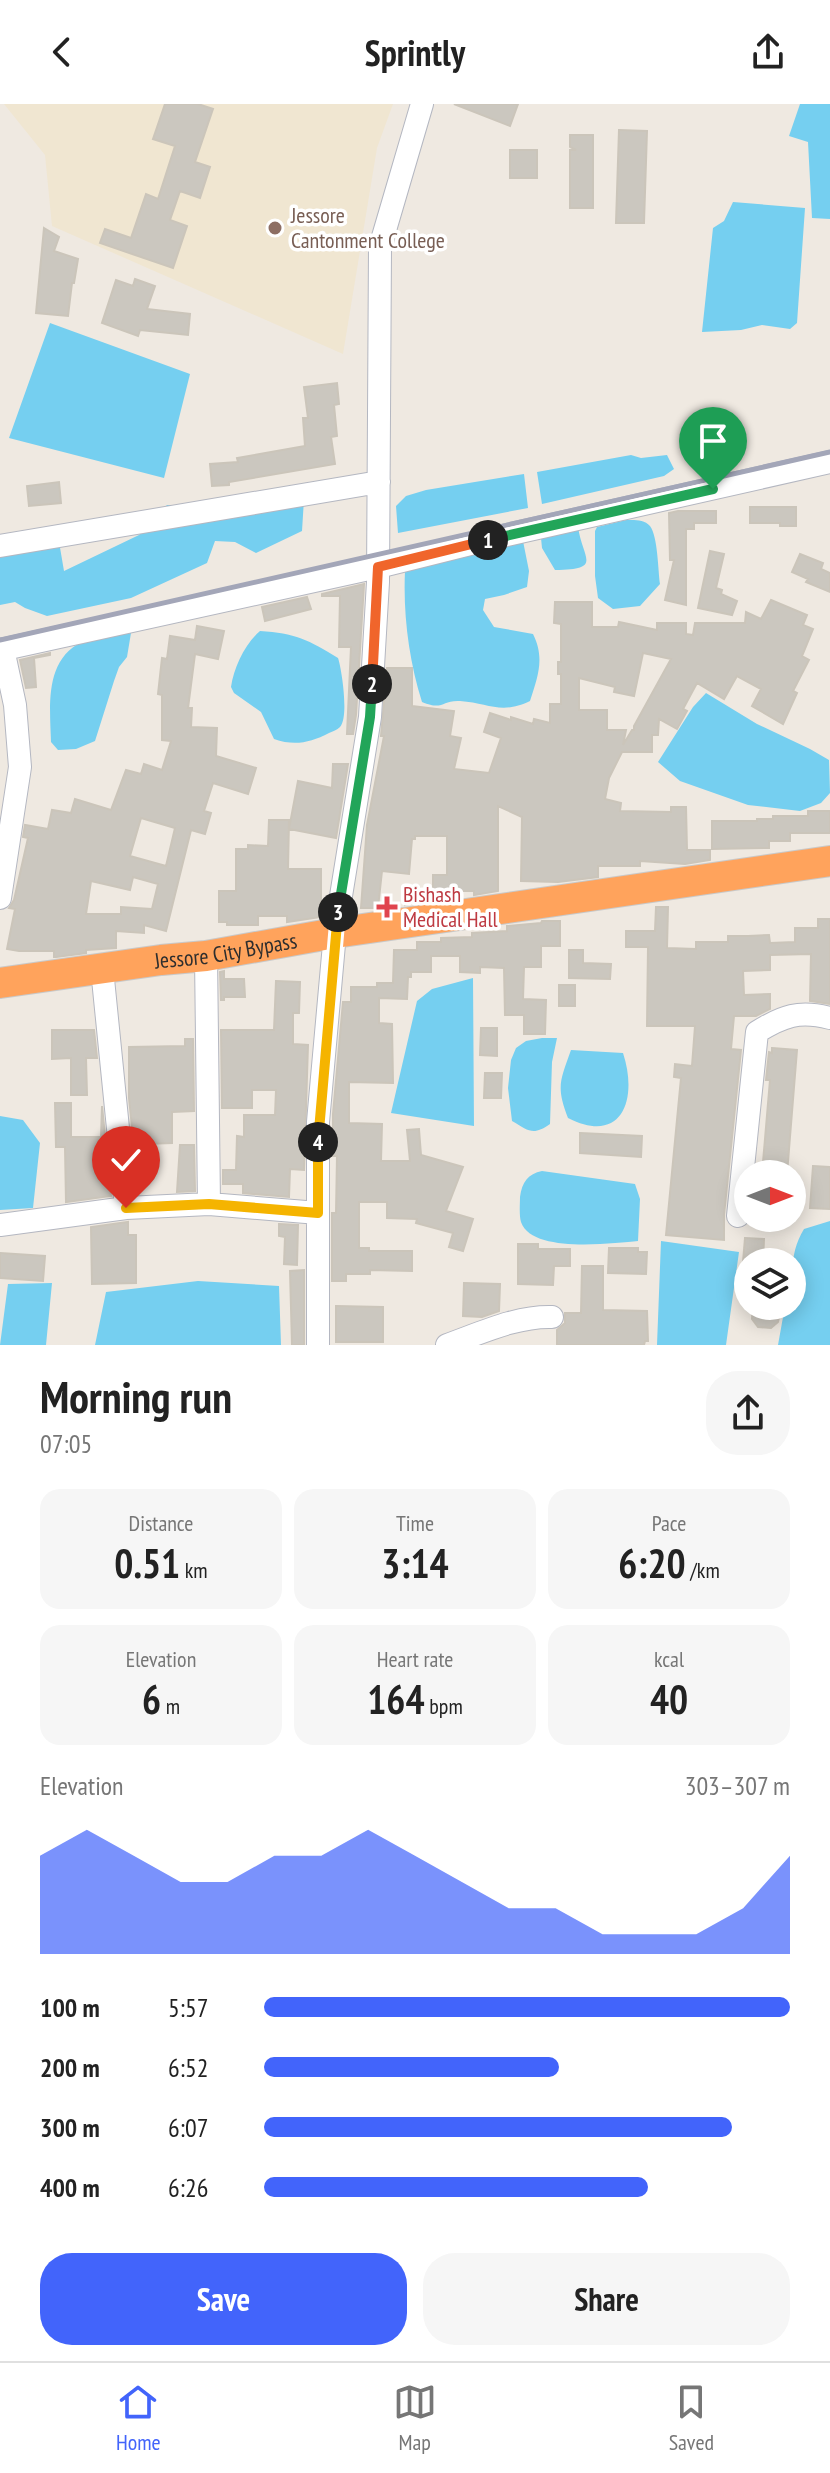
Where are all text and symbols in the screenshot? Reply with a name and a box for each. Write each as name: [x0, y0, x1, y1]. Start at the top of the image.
text: Sprintly: [365, 29, 465, 76]
icon: back: [40, 30, 84, 74]
icon: share: [746, 30, 790, 74]
place label: Jessore Cantonment College: [290, 201, 445, 254]
marker: Jessore Cantonment College: [266, 219, 284, 237]
pin: [679, 407, 747, 489]
icon: arrive: [691, 419, 735, 463]
pin: 1: [468, 520, 508, 560]
text: 1: [483, 526, 493, 554]
pin: 2: [352, 664, 392, 704]
text: 2: [367, 670, 377, 698]
place label: Bishash Medical Hall: [403, 880, 499, 933]
pin: 3: [318, 892, 358, 932]
text: 3: [333, 898, 343, 926]
marker: Bishash Medical Hall: [378, 898, 396, 916]
street label: Jessore City Bypass: [152, 926, 299, 975]
pin: 4: [298, 1122, 338, 1162]
pin: [92, 1126, 160, 1208]
text: 4: [313, 1128, 323, 1156]
icon: check: [104, 1138, 148, 1182]
north arrow: [734, 1160, 806, 1232]
map controls: [734, 1160, 806, 1320]
button: layers: [734, 1248, 806, 1320]
text: Morning run: [40, 1368, 232, 1425]
button: share: [706, 1371, 790, 1455]
text: 07:05: [40, 1427, 92, 1460]
text: Distance: [129, 1509, 193, 1537]
text: Time: [396, 1509, 434, 1537]
text: Pace: [652, 1509, 686, 1537]
text: 0.51: [114, 1537, 180, 1589]
text: 3:14: [381, 1537, 449, 1589]
text: 6:20: [618, 1537, 686, 1589]
text: km: [180, 1556, 208, 1584]
text: /km: [686, 1556, 720, 1584]
text: Elevation: [126, 1645, 196, 1673]
text: Heart rate: [377, 1645, 453, 1673]
text: kcal: [654, 1645, 684, 1673]
text: 6: [142, 1673, 161, 1725]
text: 164: [367, 1673, 425, 1725]
text: 40: [650, 1673, 688, 1725]
text: m: [161, 1692, 180, 1720]
text: bpm: [425, 1692, 463, 1720]
text: Elevation: [40, 1769, 123, 1802]
text: 303–307 m: [685, 1769, 790, 1802]
text: 100 m: [40, 1991, 100, 2024]
text: 5:57: [168, 1991, 208, 2024]
text: 200 m: [40, 2051, 100, 2084]
text: 6:52: [168, 2051, 208, 2084]
text: 300 m: [40, 2111, 100, 2144]
text: 6:07: [168, 2111, 208, 2144]
text: 400 m: [40, 2171, 100, 2204]
text: 6:26: [168, 2171, 208, 2204]
button: Save: [40, 2253, 407, 2345]
button: Share: [423, 2253, 790, 2345]
tab: Home: [116, 2380, 161, 2456]
tab: Map: [393, 2380, 437, 2456]
tab: Saved: [669, 2380, 714, 2456]

